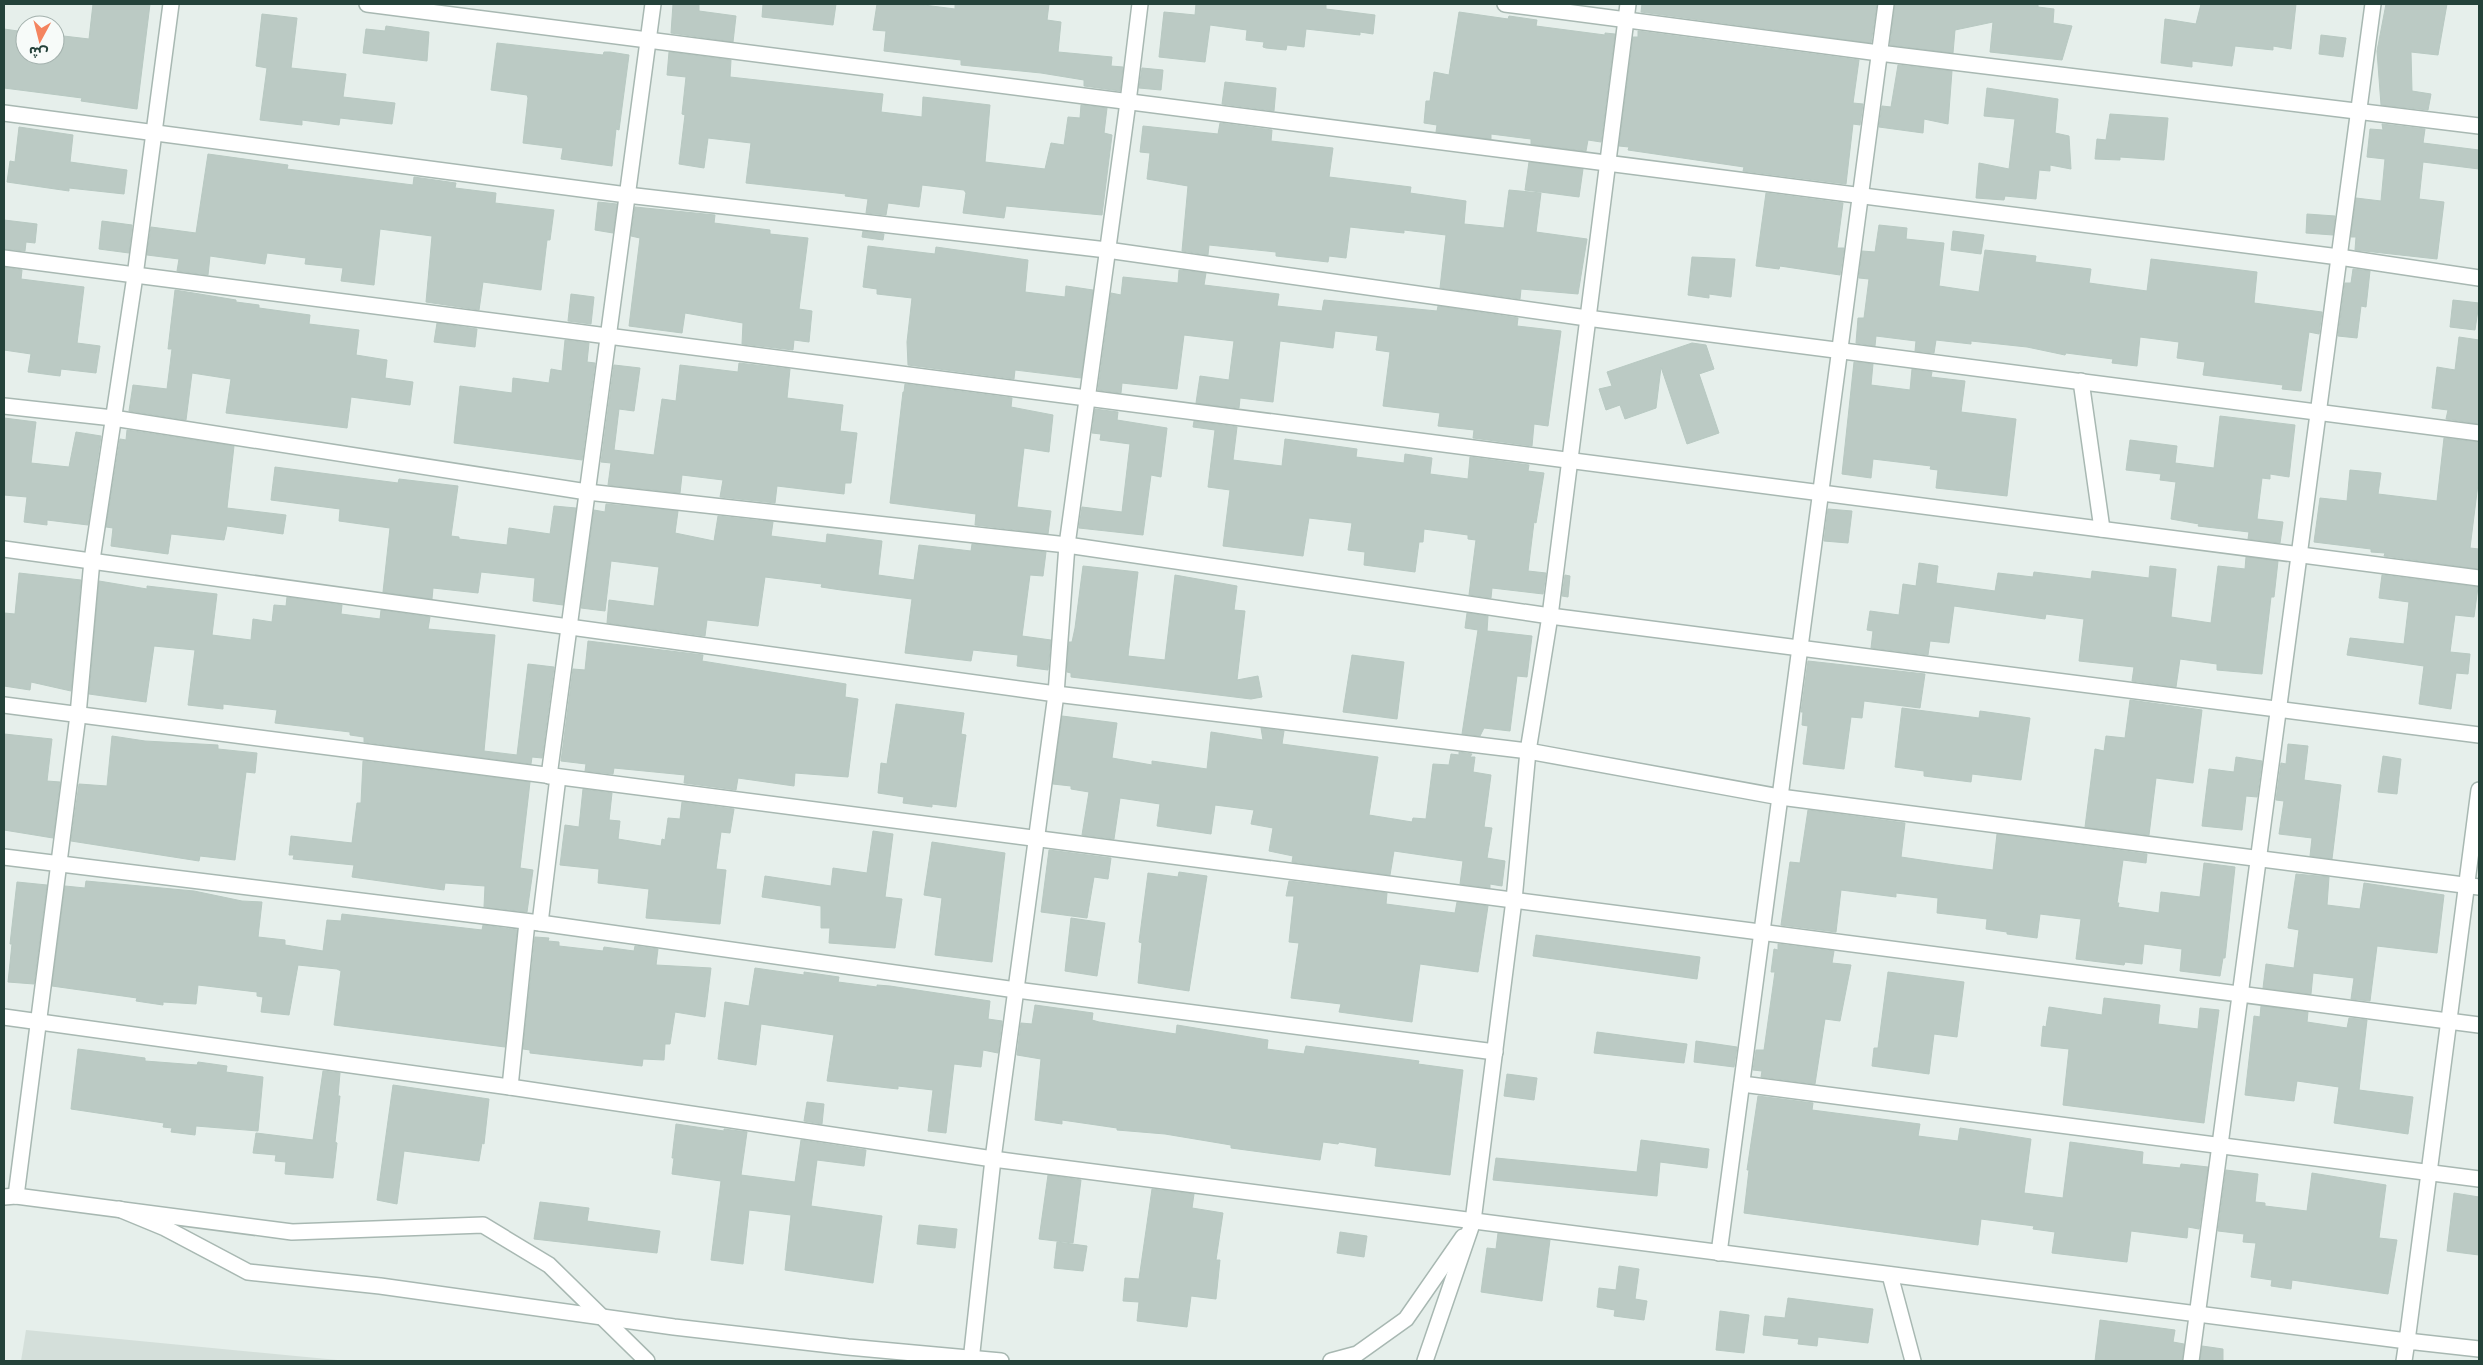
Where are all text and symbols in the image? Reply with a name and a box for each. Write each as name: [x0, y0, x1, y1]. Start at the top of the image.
north arrow: [15, 15, 65, 65]
text: ش: [28, 43, 49, 63]

